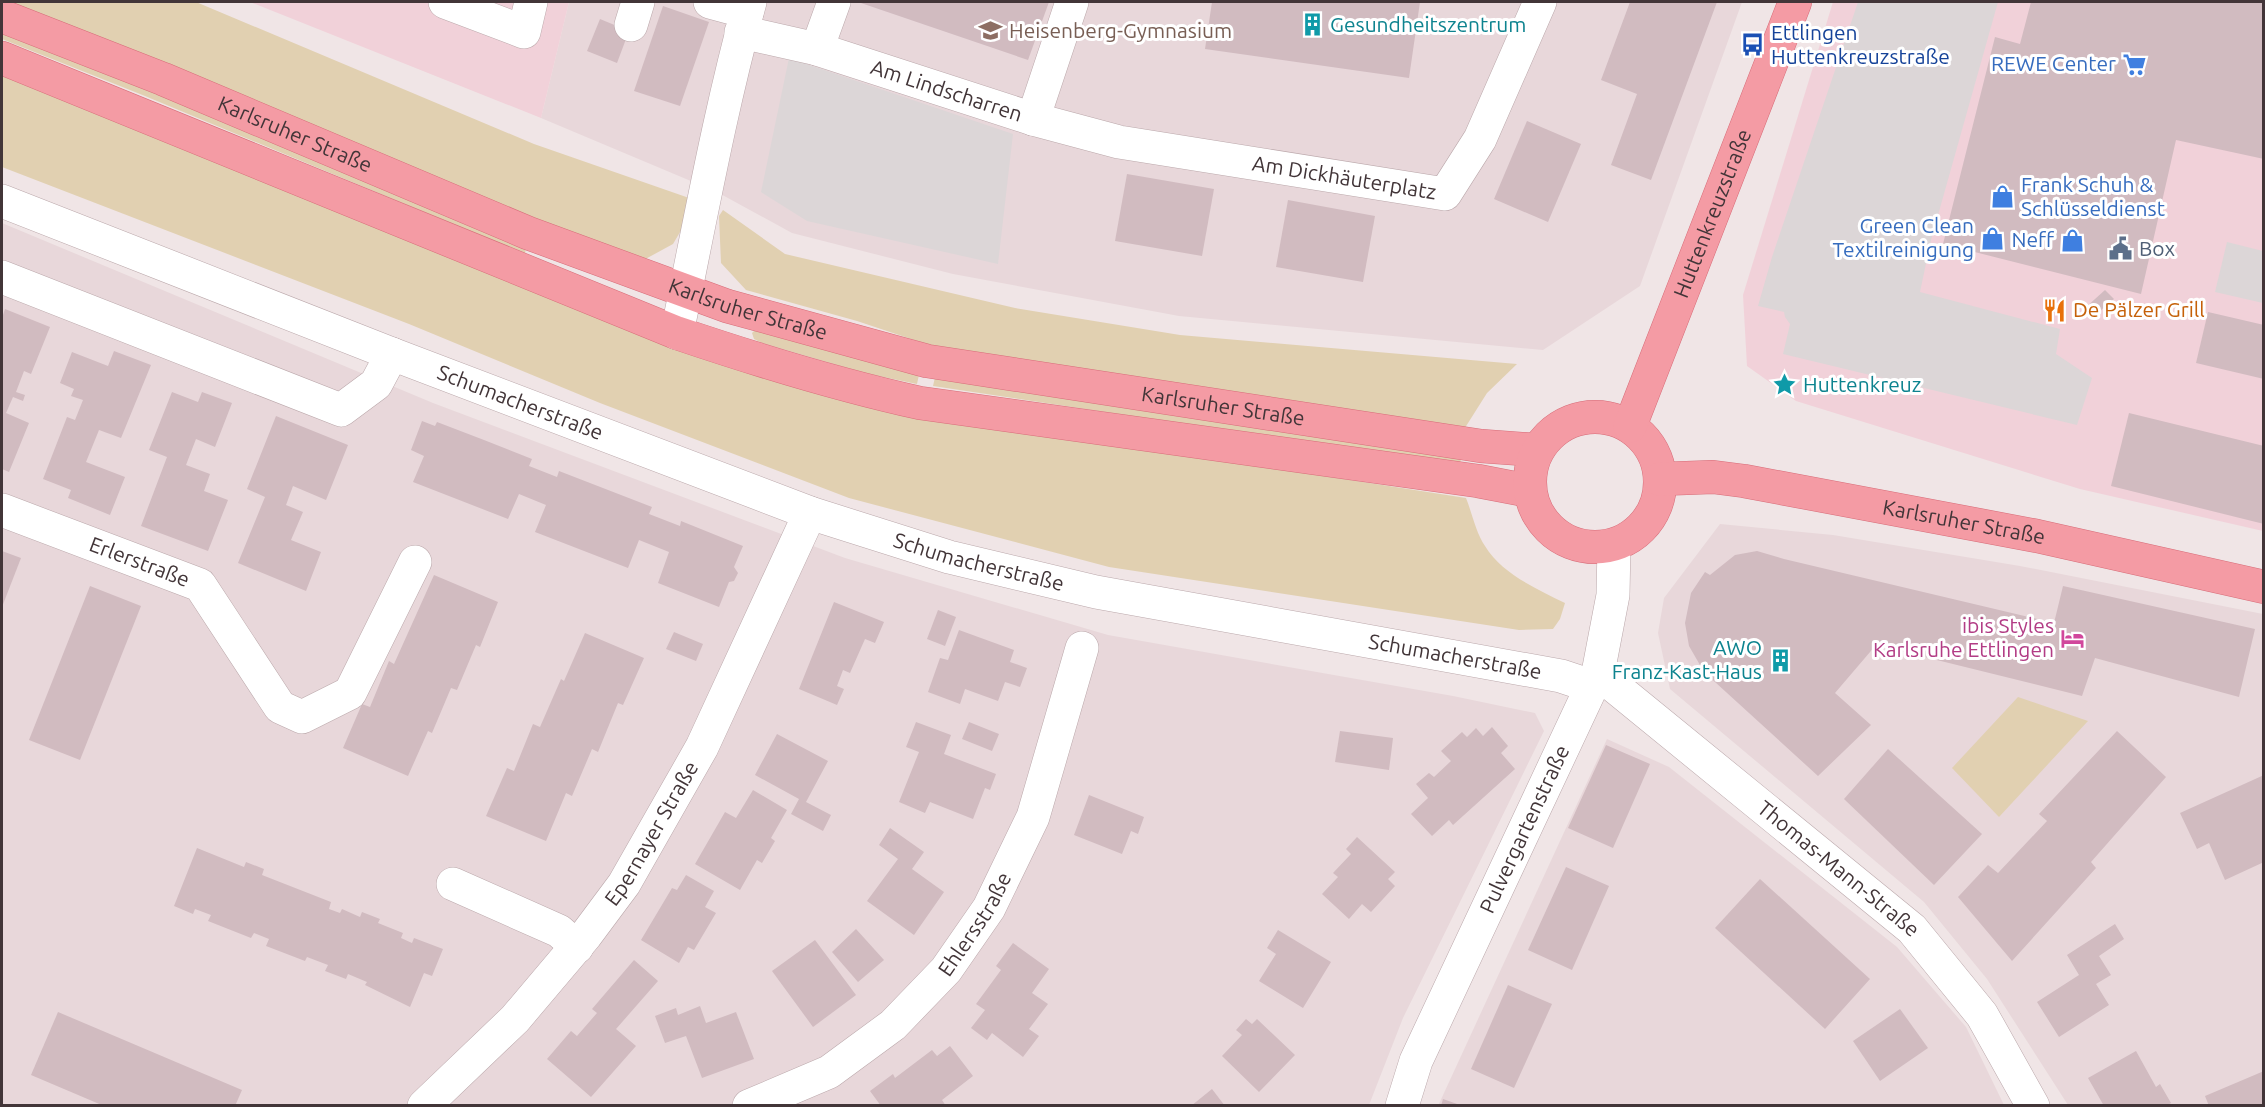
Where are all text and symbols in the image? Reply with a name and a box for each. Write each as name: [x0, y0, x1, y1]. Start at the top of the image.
building icon: Gesundheitszentrum: [1299, 12, 1325, 38]
place label: Gesundheitszentrum: [1330, 12, 1526, 36]
school or university icon: Heisenberg-Gymnasium: [978, 18, 1004, 44]
place label: Heisenberg-Gymnasium: [1009, 18, 1232, 42]
place label: Ettlingen Huttenkreuzstraße: [1771, 20, 1950, 68]
bus stop icon: Ettlingen Huttenkreuzstraße: [1740, 32, 1766, 58]
place label: REWE Center: [1991, 51, 2116, 75]
supermarket icon: REWE Center: [2121, 51, 2147, 77]
street label: Am Lindscharren: [868, 54, 1026, 126]
street label: Karlsruher Straße: [215, 91, 376, 177]
street label: Huttenkreuzstraße: [1668, 125, 1755, 301]
street label: Am Dickhäuterplatz: [1251, 150, 1438, 203]
place label: Frank Schuh & Schlüsseldienst: [2021, 172, 2165, 220]
shop icon: Frank Schuh & Schlüsseldienst: [1990, 184, 2016, 210]
place label: Green Clean Textilreinigung: [1832, 213, 1974, 261]
shop icon: Green Clean Textilreinigung: [1979, 225, 2005, 251]
place label: Neff: [2011, 227, 2055, 251]
shop icon: Neff: [2059, 227, 2085, 253]
public building icon: Box: [2108, 236, 2134, 262]
place label: Box: [2139, 236, 2175, 260]
street label: Karlsruher Straße: [666, 273, 830, 344]
restaurant icon: De Pälzer Grill: [2042, 297, 2068, 323]
place label: De Pälzer Grill: [2073, 297, 2205, 321]
street label: Schumacherstraße: [434, 359, 607, 444]
place icon: Huttenkreuz: [1772, 372, 1798, 398]
place label: Huttenkreuz: [1803, 372, 1921, 396]
street label: Karlsruher Straße: [1140, 381, 1307, 430]
street label: Karlsruher Straße: [1881, 494, 2048, 548]
street label: Schumacherstraße: [891, 527, 1067, 595]
street label: Erlerstraße: [86, 531, 193, 591]
place label: ibis Styles Karlsruhe Ettlingen: [1873, 613, 2054, 661]
hotel icon: ibis Styles Karlsruhe Ettlingen: [2059, 625, 2085, 651]
street label: Schumacherstraße: [1367, 628, 1544, 683]
place label: AWO Franz-Kast-Haus: [1612, 635, 1762, 683]
building icon: AWO Franz-Kast-Haus: [1767, 647, 1793, 673]
street label: Pulvergartenstraße: [1474, 741, 1573, 917]
street label: Epernayer Straße: [599, 757, 702, 910]
street label: Thomas-Mann-Straße: [1753, 795, 1925, 941]
street label: Ehlersstraße: [933, 868, 1015, 980]

